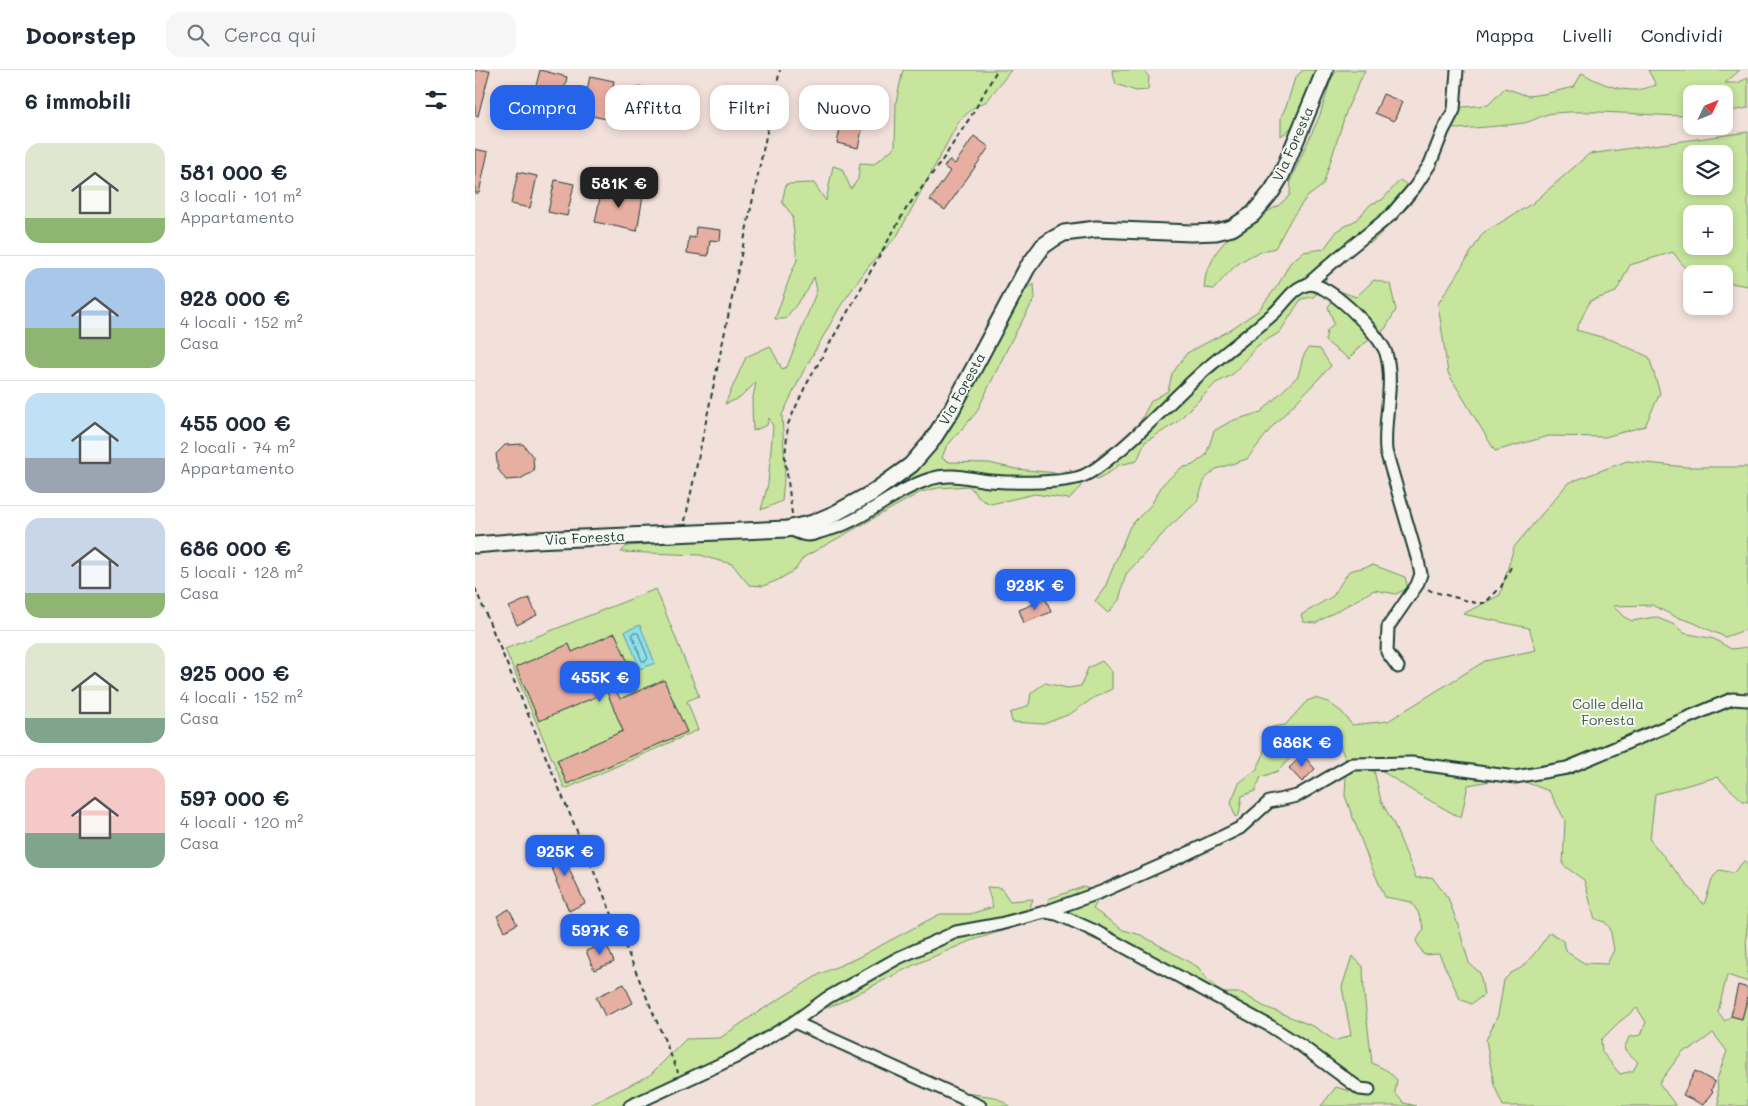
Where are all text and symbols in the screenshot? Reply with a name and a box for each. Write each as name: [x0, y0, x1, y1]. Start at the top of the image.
search box: [166, 12, 516, 57]
text: Doorstep: [25, 19, 136, 50]
icon: search: [184, 21, 212, 49]
text: Cerca qui: [224, 22, 316, 47]
text: Mappa: [1475, 23, 1534, 47]
text: Livelli: [1562, 23, 1613, 47]
text: Condividi: [1641, 23, 1723, 47]
chip: Compra: [490, 85, 595, 130]
chip: Affitta: [605, 85, 700, 130]
chip: Filtri: [710, 85, 789, 130]
chip: Nuovo: [799, 85, 889, 130]
north arrow: [1683, 85, 1733, 135]
map controls: [1683, 85, 1733, 315]
icon: filters: [422, 86, 450, 114]
text: 6 immobili: [25, 87, 132, 114]
street label: Via Foresta: [1268, 103, 1317, 184]
button: layers: [1683, 145, 1733, 195]
text: 581 000 €: [180, 158, 287, 185]
icon: home: [65, 163, 125, 223]
pin: 581K €: [578, 166, 660, 209]
text: 581K €: [591, 172, 647, 193]
text: 3 locali · 101 m²: [180, 185, 302, 206]
button: +: [1683, 205, 1733, 255]
text: Appartamento: [180, 206, 294, 227]
button: −: [1683, 265, 1733, 315]
text: 928 000 €: [180, 284, 290, 311]
icon: home: [65, 288, 125, 348]
text: 4 locali · 152 m²: [180, 311, 303, 332]
text: Casa: [180, 332, 219, 353]
street label: Via Foresta: [934, 349, 989, 428]
text: 455 000 €: [180, 409, 291, 436]
icon: home: [65, 413, 125, 473]
text: 2 locali · 74 m²: [180, 436, 295, 457]
text: Appartamento: [180, 457, 294, 478]
street label: Via Foresta: [545, 526, 625, 549]
text: 686 000 €: [180, 534, 291, 561]
icon: home: [65, 538, 125, 598]
text: 5 locali · 128 m²: [180, 561, 303, 582]
pin: 928K €: [994, 568, 1076, 611]
text: 928K €: [1006, 574, 1064, 595]
text: Casa: [180, 582, 219, 603]
text: 925 000 €: [180, 659, 289, 686]
pin: 455K €: [559, 660, 641, 703]
icon: home: [65, 663, 125, 723]
text: 455K €: [571, 666, 629, 687]
text: 4 locali · 152 m²: [180, 686, 303, 707]
park label: Colle della Foresta: [1572, 694, 1644, 729]
text: Casa: [180, 707, 219, 728]
pin: 686K €: [1261, 726, 1343, 768]
text: 686K €: [1273, 731, 1331, 752]
text: 597 000 €: [180, 784, 289, 811]
icon: home: [65, 788, 125, 848]
text: 4 locali · 120 m²: [180, 811, 303, 832]
text: Casa: [180, 832, 219, 853]
pin: 925K €: [524, 834, 606, 877]
text: 925K €: [536, 840, 594, 861]
pin: 597K €: [559, 914, 641, 956]
text: 597K €: [571, 919, 629, 940]

